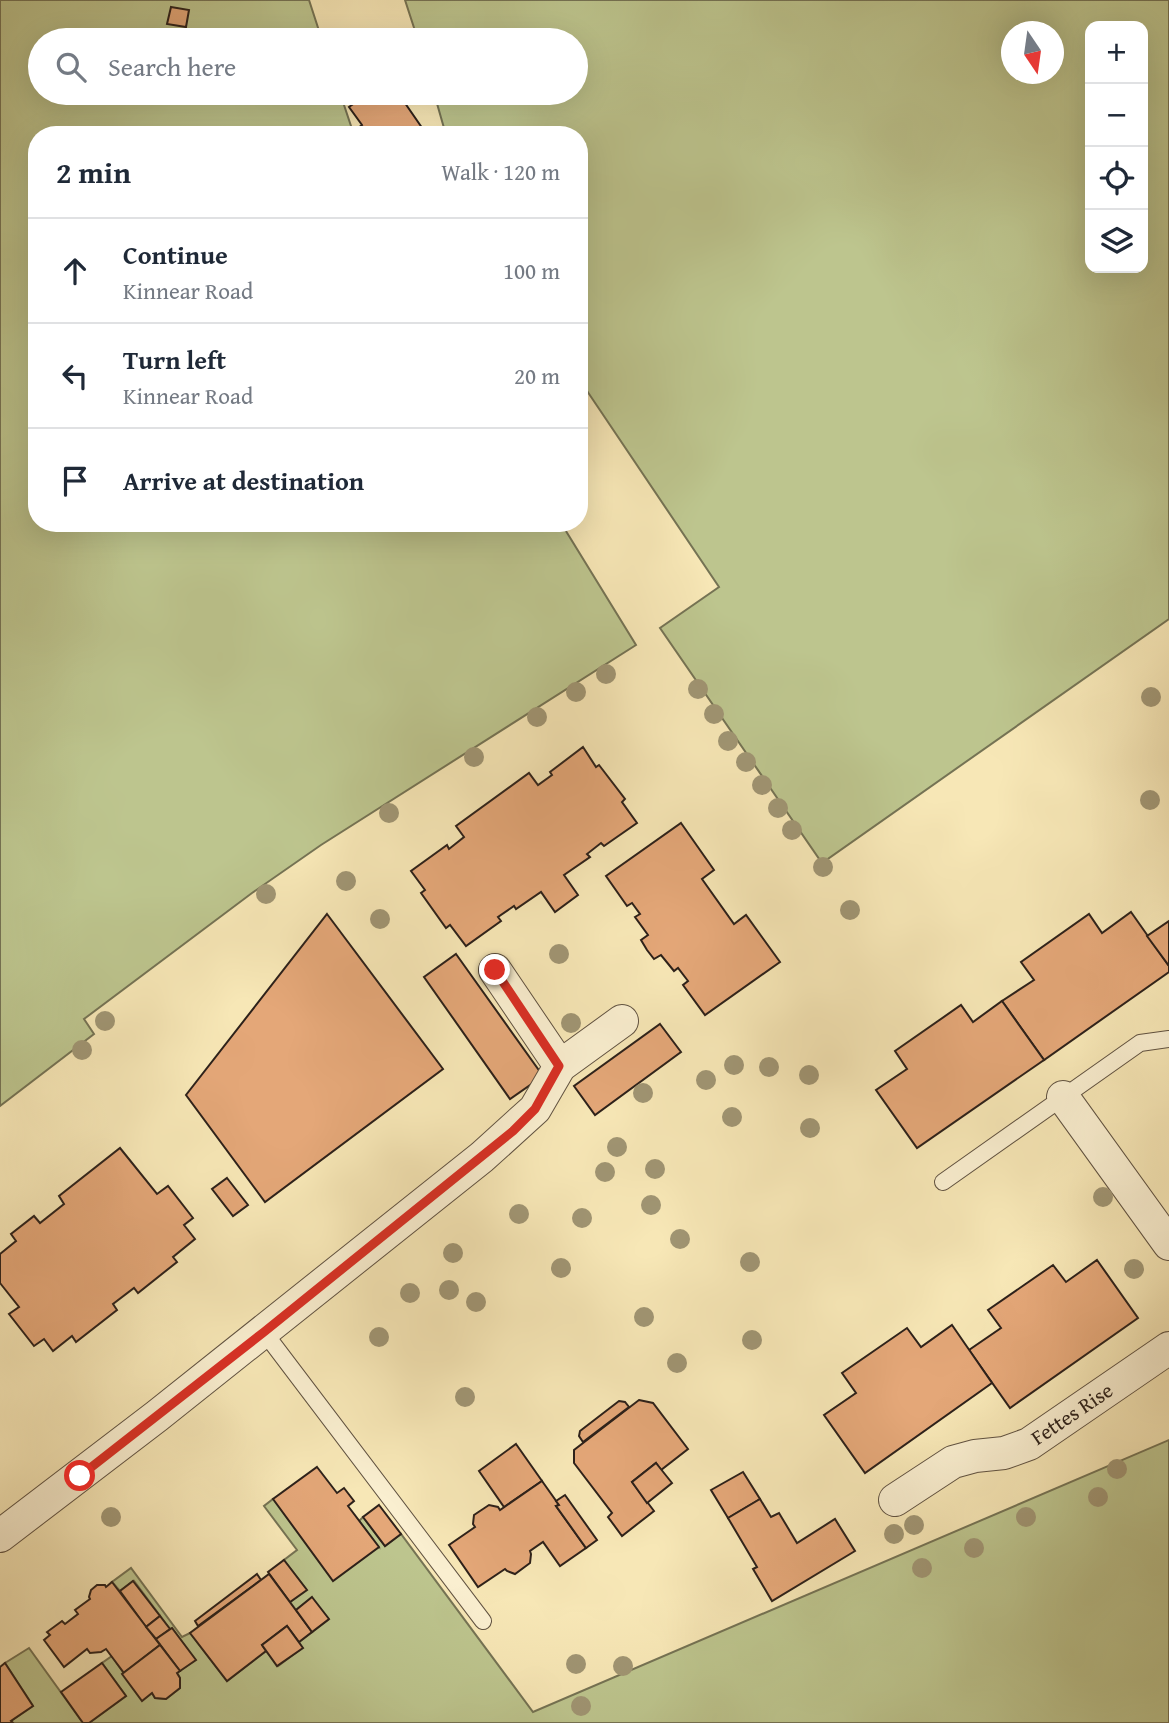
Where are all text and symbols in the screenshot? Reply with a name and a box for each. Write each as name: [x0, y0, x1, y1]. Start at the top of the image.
north arrow: [1001, 21, 1064, 84]
map controls: [1085, 21, 1148, 273]
button: +: [1085, 21, 1148, 84]
search box: [28, 28, 588, 105]
text: Search here: [108, 47, 236, 86]
icon: search: [52, 48, 90, 86]
button: −: [1085, 84, 1148, 147]
button: locate: [1085, 147, 1148, 210]
text: 2 min: [56, 150, 131, 194]
text: Walk · 120 m: [441, 155, 560, 188]
button: layers: [1085, 210, 1148, 273]
text: Continue: [123, 235, 228, 274]
icon: ahead: [56, 252, 94, 290]
text: 100 m: [503, 254, 560, 287]
text: Kinnear Road: [123, 274, 253, 307]
text: Turn left: [123, 340, 226, 379]
icon: left: [56, 357, 94, 395]
text: 20 m: [514, 359, 560, 392]
text: Kinnear Road: [123, 379, 253, 412]
text: Arrive at destination: [123, 461, 364, 500]
icon: arrive: [56, 462, 94, 500]
route end: [479, 954, 510, 985]
street label: Fettes Rise: [1024, 1375, 1119, 1452]
route start: [64, 1460, 95, 1491]

